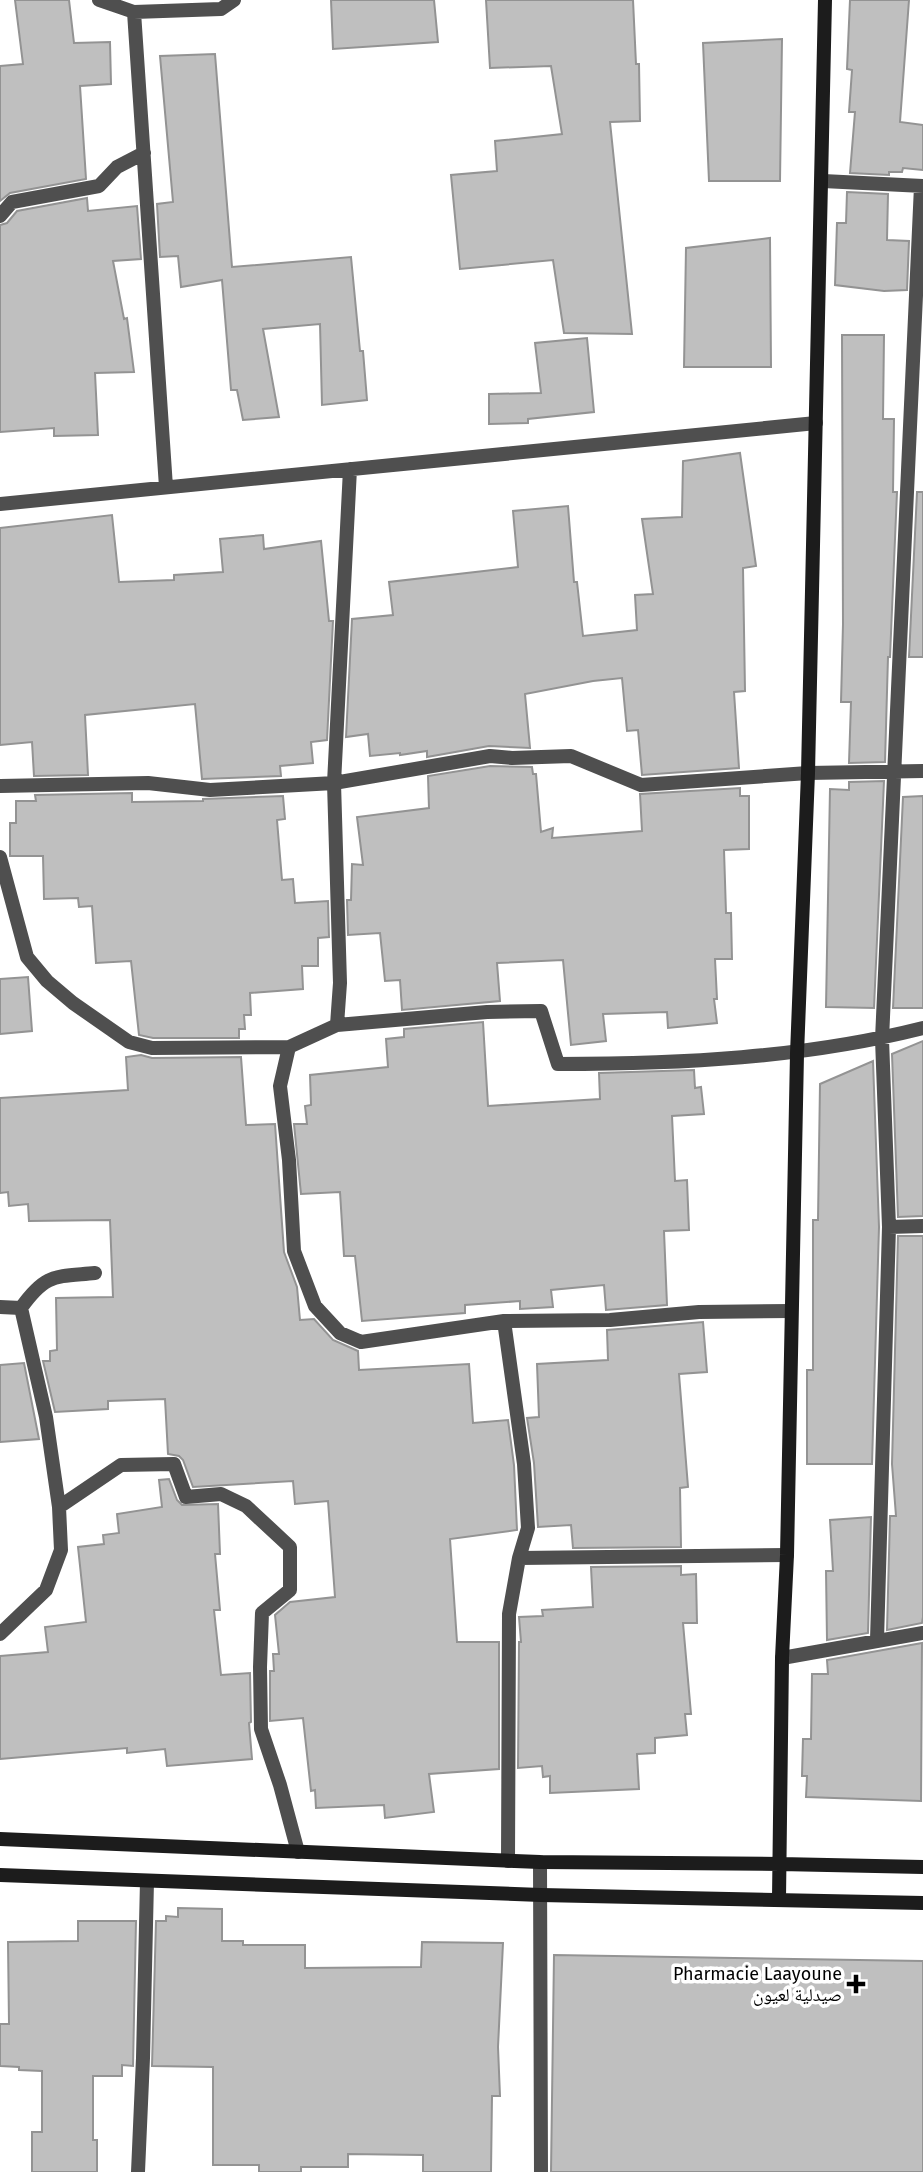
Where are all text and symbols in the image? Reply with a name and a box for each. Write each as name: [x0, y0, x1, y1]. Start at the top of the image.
place label: Pharmacie Laayoune صيدلية لعيون: [673, 1963, 842, 2006]
marker: Pharmacie Laayoune صيدلية لعيون: [848, 1976, 864, 1992]

